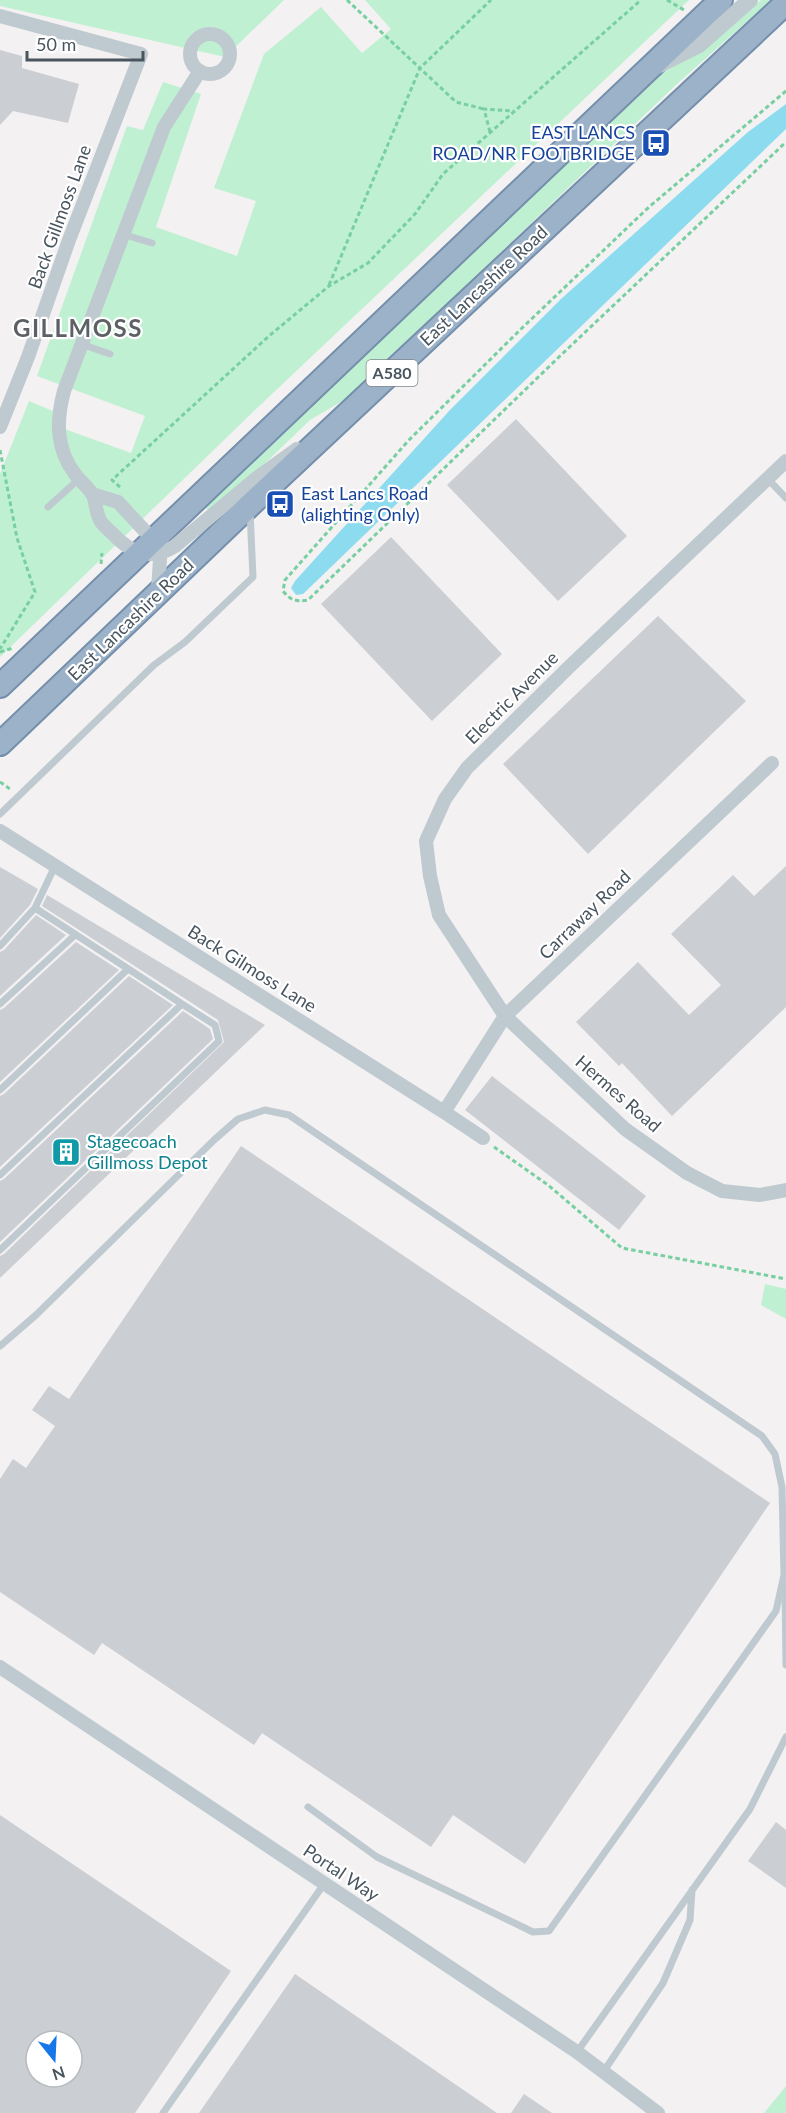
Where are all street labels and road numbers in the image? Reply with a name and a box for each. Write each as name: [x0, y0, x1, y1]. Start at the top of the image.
street label: Back Gillmoss Lane: [23, 142, 95, 292]
street label: East Lancashire Road: [415, 221, 552, 350]
road number: A580: [366, 360, 418, 386]
street label: East Lancashire Road: [63, 554, 198, 685]
street label: Electric Avenue: [460, 646, 562, 748]
street label: Carraway Road: [534, 865, 635, 964]
street label: Back Gilmoss Lane: [184, 920, 321, 1017]
street label: Hermes Road: [571, 1050, 666, 1136]
street label: Portal Way: [299, 1839, 384, 1906]

